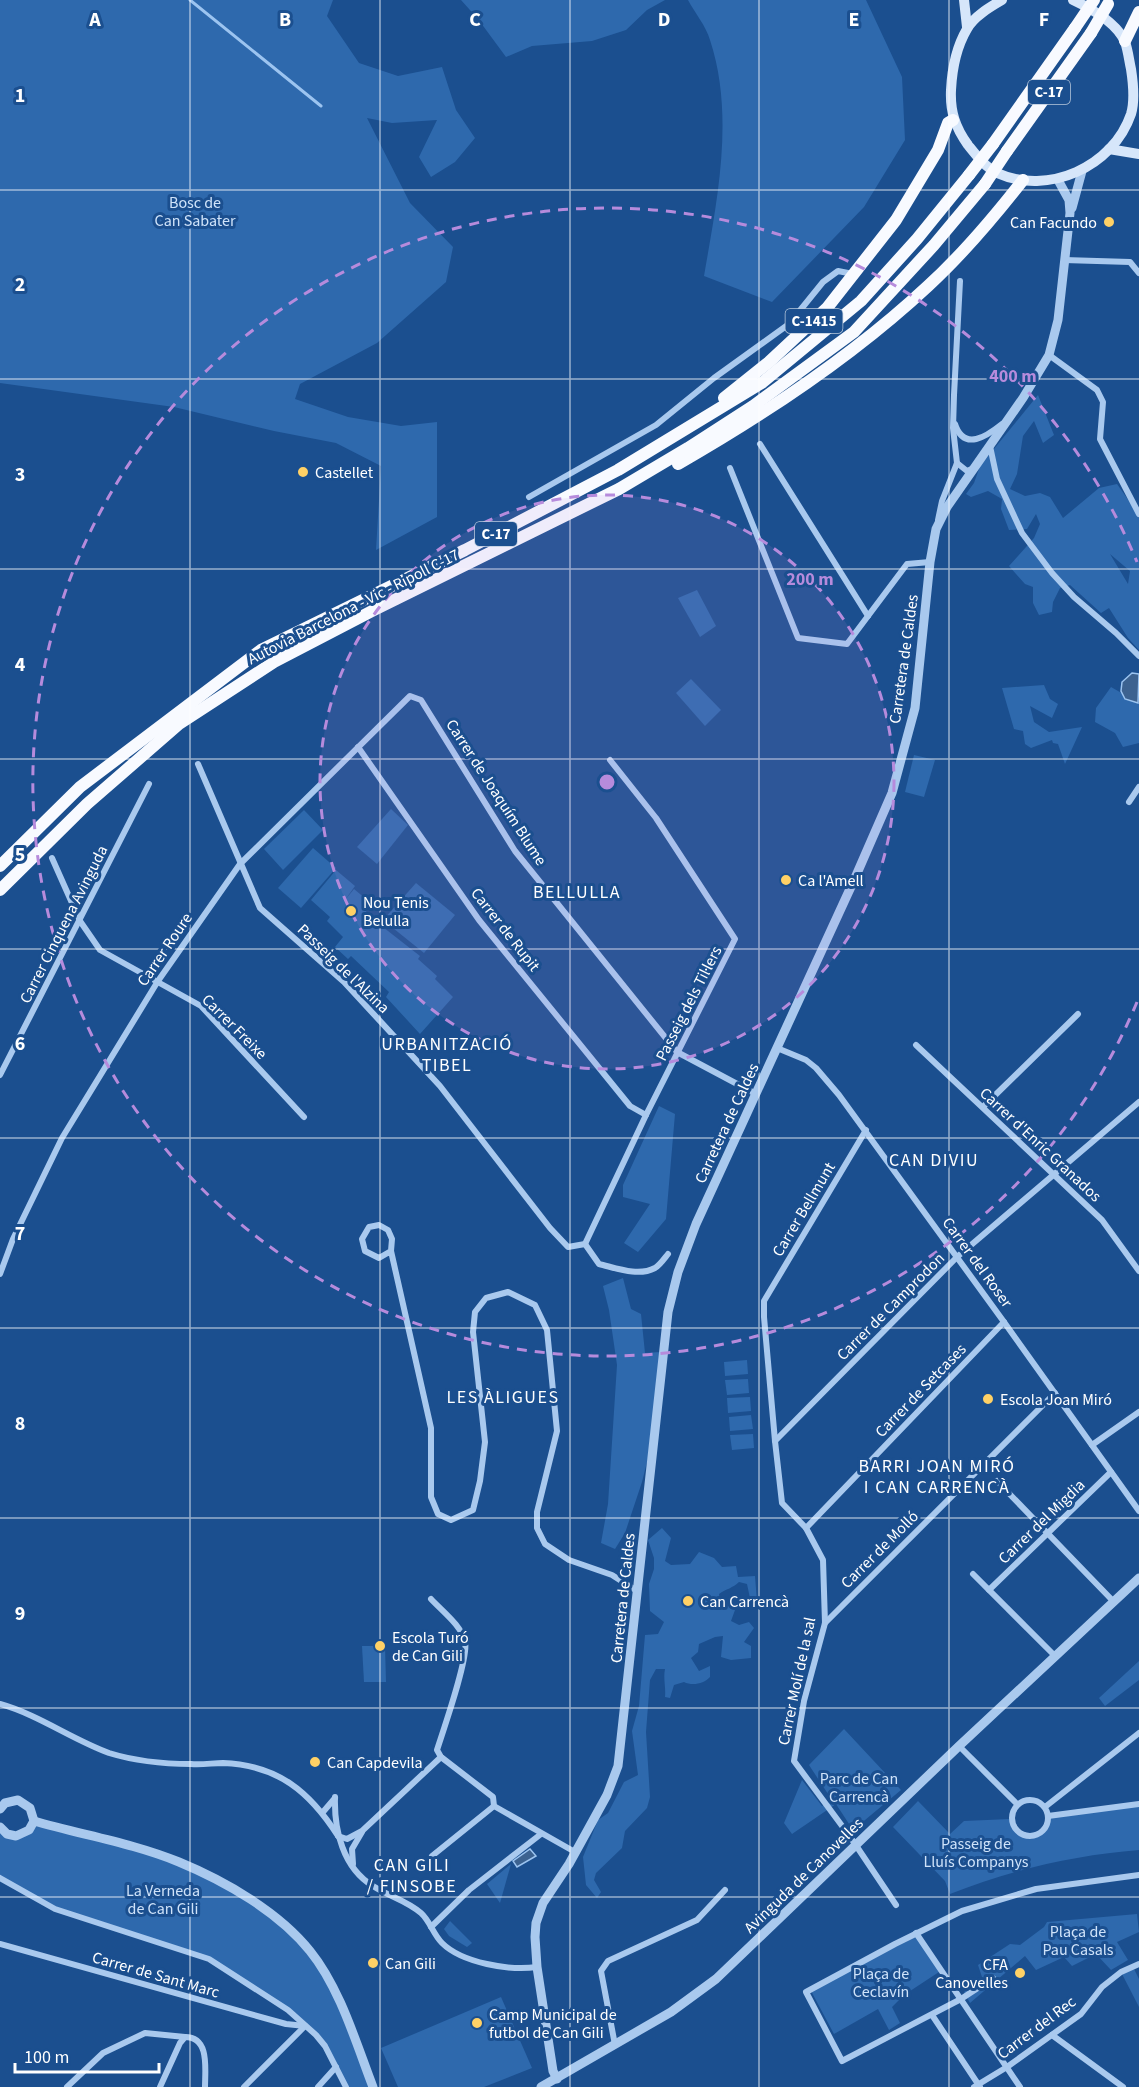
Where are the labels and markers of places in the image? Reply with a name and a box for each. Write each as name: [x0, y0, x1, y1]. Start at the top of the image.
place label: Can Facundo: [1010, 212, 1097, 234]
marker: Can Facundo: [1102, 215, 1116, 229]
place label: Castellet: [315, 462, 374, 484]
marker: Castellet: [296, 465, 310, 479]
centre of rings: [597, 772, 617, 792]
place label: Ca l'Amell: [798, 870, 864, 892]
marker: Ca l'Amell: [779, 873, 793, 887]
place label: Nou Tenis Belulla: [363, 892, 429, 932]
marker: Nou Tenis Belulla: [344, 904, 358, 918]
place label: Escola Joan Miró: [1000, 1389, 1112, 1411]
marker: Escola Joan Miró: [981, 1392, 995, 1406]
place label: Can Carrencà: [700, 1591, 789, 1613]
marker: Can Carrencà: [681, 1594, 695, 1608]
place label: Escola Turó de Can Gili: [392, 1627, 469, 1667]
marker: Escola Turó de Can Gili: [373, 1639, 387, 1653]
place label: Can Capdevila: [327, 1752, 423, 1774]
marker: Can Capdevila: [308, 1755, 322, 1769]
place label: Can Gili: [385, 1953, 436, 1975]
place label: CFA Canovelles: [935, 1954, 1008, 1994]
marker: Can Gili: [366, 1956, 380, 1970]
marker: CFA Canovelles: [1013, 1966, 1027, 1980]
place label: Camp Municipal de futbol de Can Gili: [489, 2004, 617, 2044]
marker: Camp Municipal de futbol de Can Gili: [470, 2016, 484, 2030]

